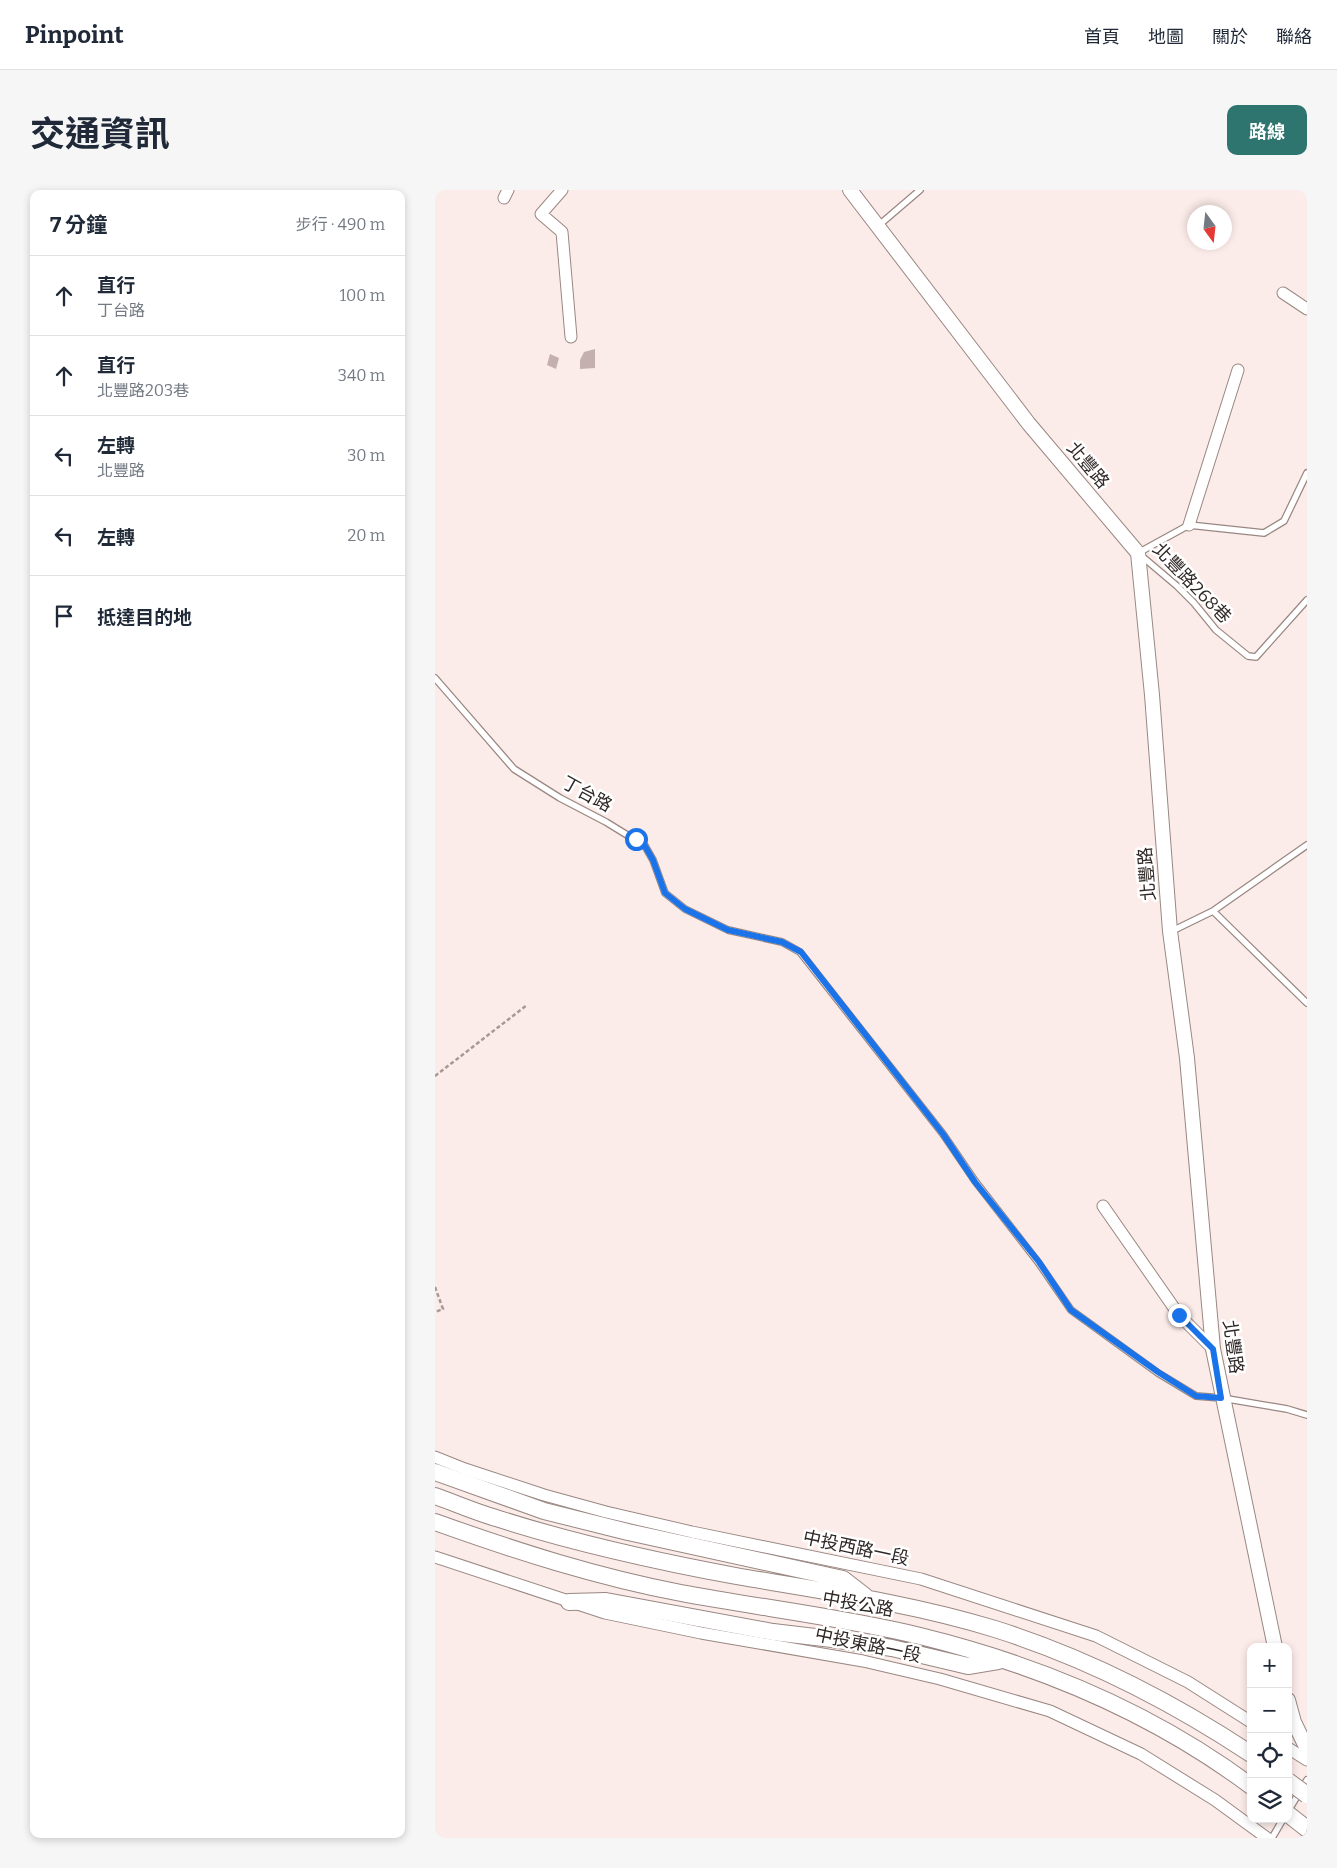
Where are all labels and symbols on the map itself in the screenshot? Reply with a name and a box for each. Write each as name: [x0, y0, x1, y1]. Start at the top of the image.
north arrow: [1187, 205, 1232, 250]
street label: 北豐路: [1062, 437, 1114, 493]
street label: 北豐路268巷: [1148, 538, 1236, 628]
street label: 丁台路: [558, 771, 616, 817]
route start: [625, 828, 648, 851]
street label: 北豐路: [1134, 846, 1160, 902]
route end: [1168, 1304, 1191, 1327]
street label: 北豐路: [1218, 1319, 1248, 1375]
street label: 中投西路一段: [801, 1526, 911, 1570]
street label: 中投公路: [821, 1587, 895, 1621]
street label: 中投東路一段: [813, 1623, 923, 1667]

